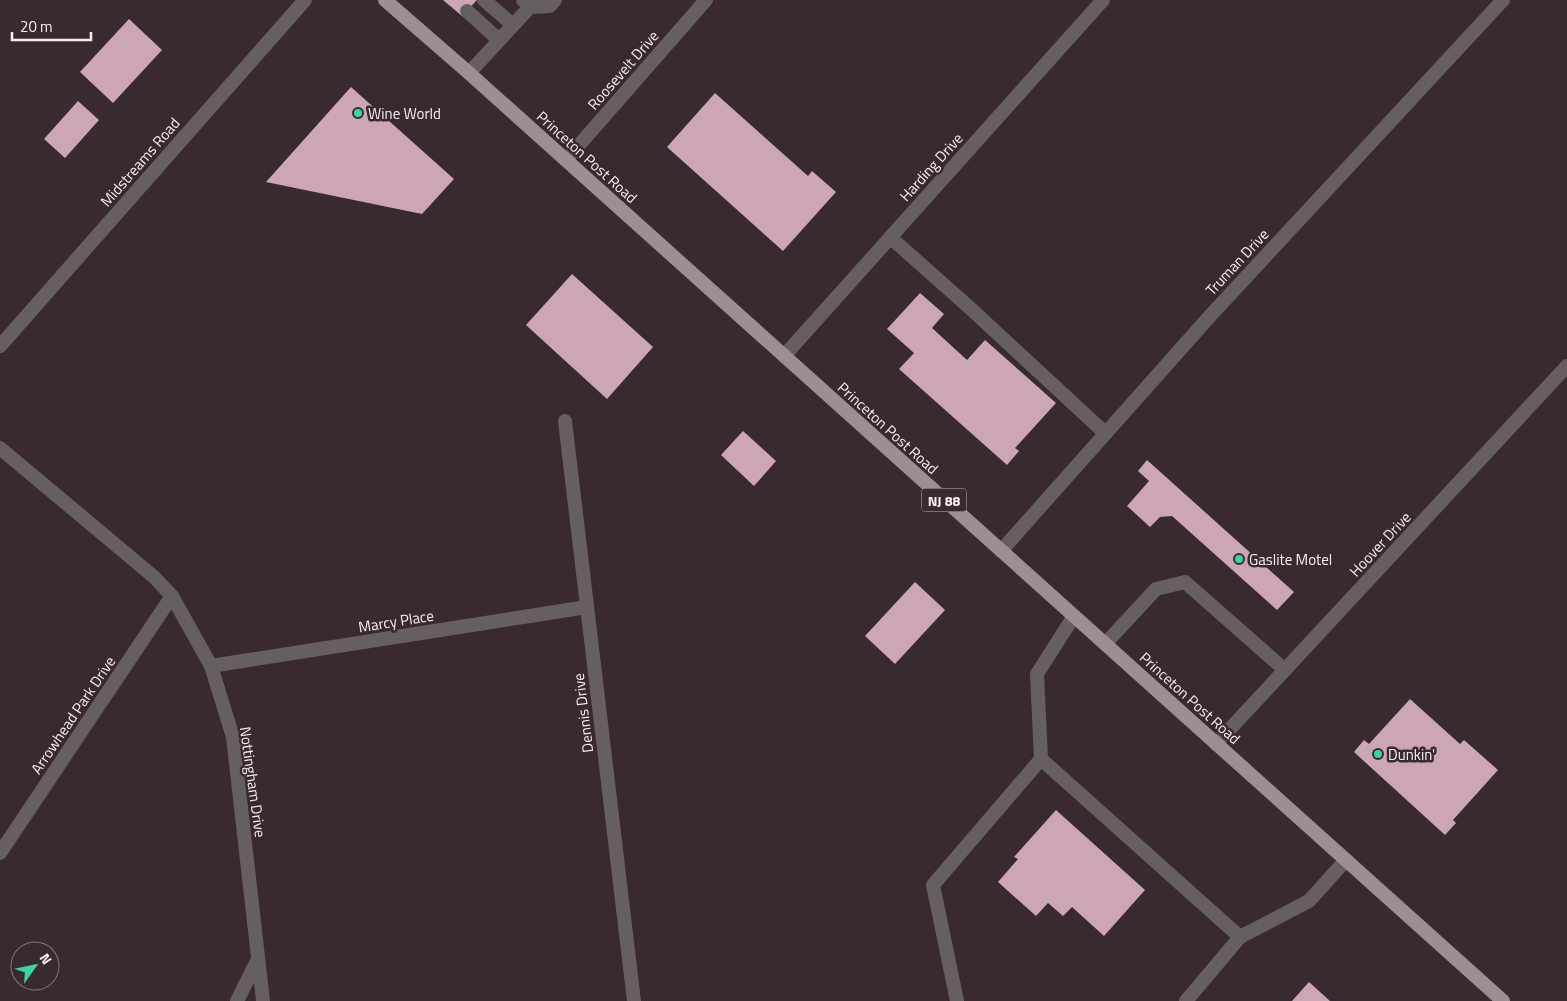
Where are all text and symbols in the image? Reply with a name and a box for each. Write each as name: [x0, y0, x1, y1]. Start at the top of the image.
scale bar: [12, 10, 91, 42]
text: 20 m: [20, 15, 53, 38]
street label: Roosevelt Drive: [582, 25, 664, 115]
place label: Wine World: [368, 102, 441, 125]
street label: Princeton Post Road: [531, 105, 643, 209]
marker: Wine World: [352, 107, 364, 119]
street label: Midstreams Road: [95, 112, 185, 212]
street label: Harding Drive: [894, 127, 968, 207]
street label: Truman Drive: [1200, 223, 1274, 301]
street label: Princeton Post Road: [832, 376, 944, 480]
road number: NJ 88: [922, 488, 966, 512]
street label: Hoover Drive: [1344, 506, 1416, 582]
place label: Gaslite Motel: [1249, 548, 1332, 571]
marker: Gaslite Motel: [1233, 553, 1245, 565]
street label: Marcy Place: [357, 604, 435, 638]
street label: Princeton Post Road: [1134, 646, 1246, 750]
street label: Arrowhead Park Drive: [25, 652, 121, 778]
street label: Dennis Drive: [567, 672, 599, 754]
street label: Nottingham Drive: [234, 725, 272, 839]
place label: Dunkin': [1388, 743, 1435, 766]
marker: Dunkin': [1372, 748, 1384, 760]
north arrow: [10, 941, 60, 991]
text: N: [35, 949, 58, 968]

